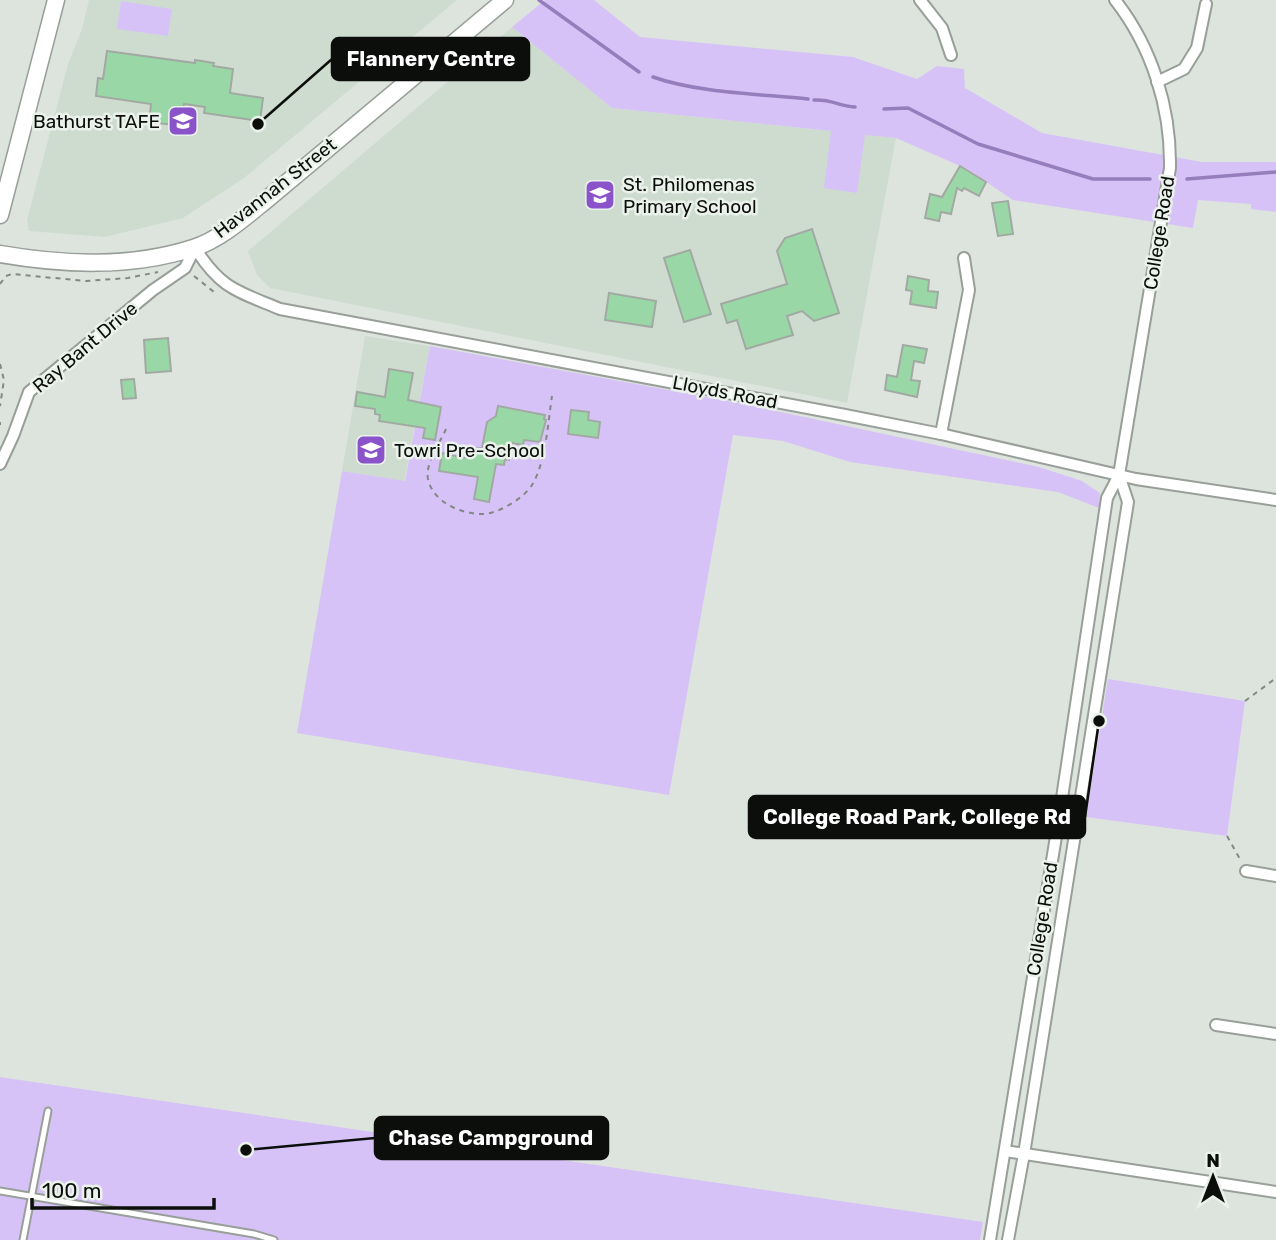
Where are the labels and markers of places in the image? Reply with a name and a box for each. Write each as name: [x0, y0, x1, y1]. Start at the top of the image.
callout: Flannery Centre: [332, 38, 529, 80]
school or university icon: Bathurst TAFE: [166, 104, 200, 138]
place label: Bathurst TAFE: [33, 110, 160, 133]
place label: St. Philomenas Primary School: [623, 173, 757, 218]
school or university icon: St. Philomenas Primary School: [583, 178, 617, 212]
school or university icon: Towri Pre-School: [354, 433, 388, 467]
place label: Towri Pre-School: [394, 439, 545, 462]
callout: College Road Park, College Rd: [749, 796, 1085, 838]
callout: Chase Campground: [375, 1117, 608, 1159]

